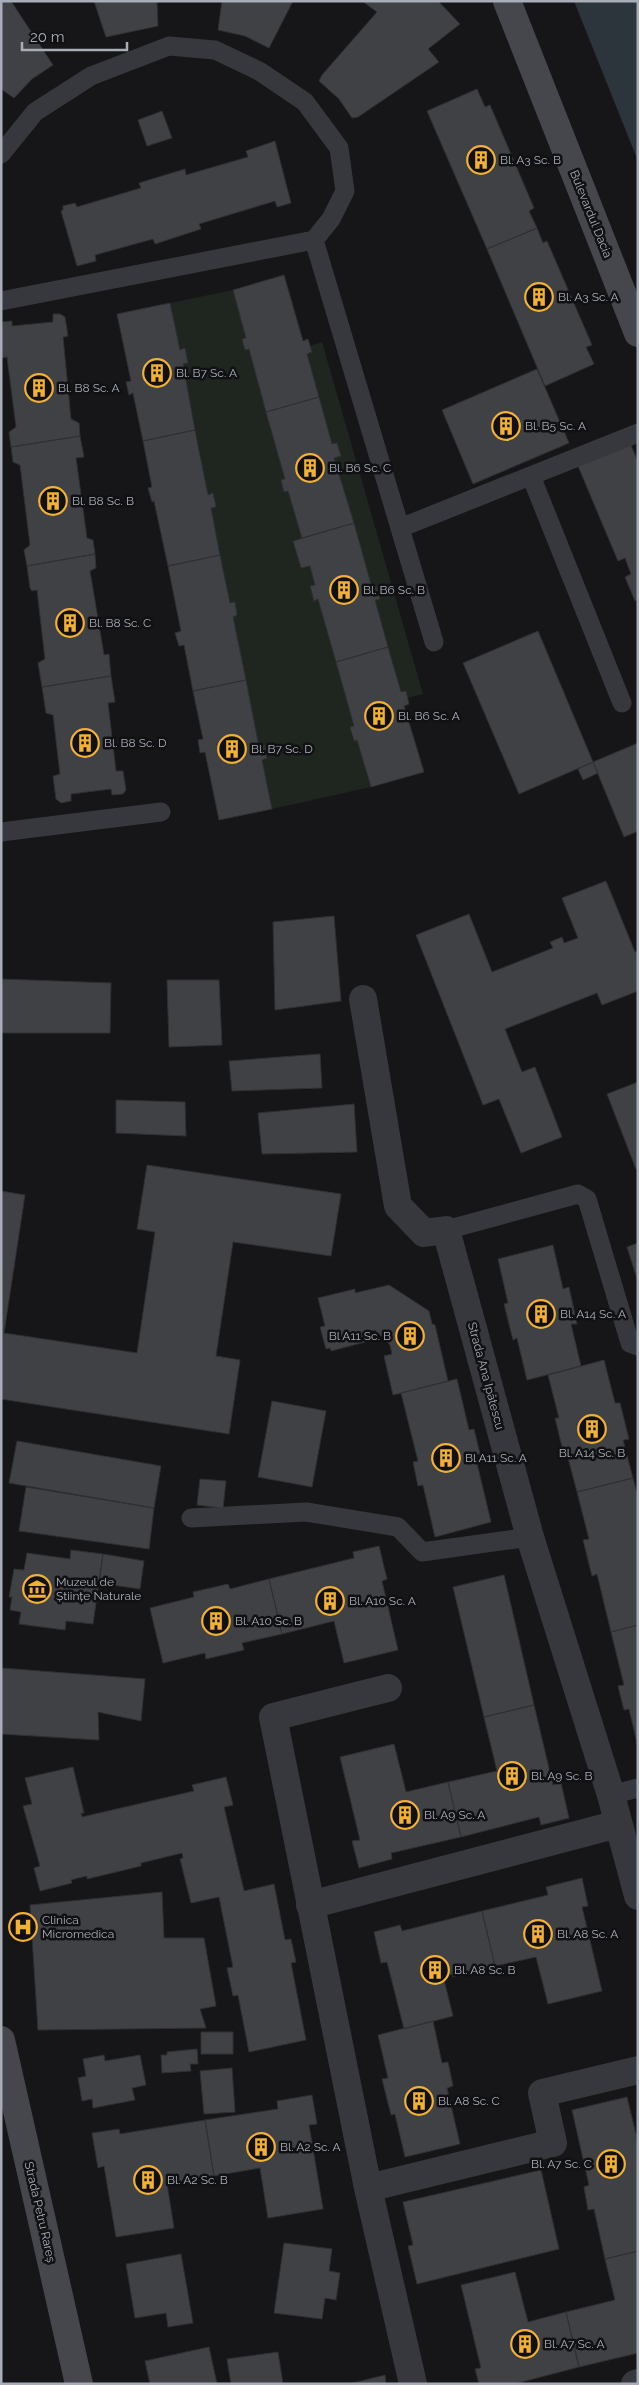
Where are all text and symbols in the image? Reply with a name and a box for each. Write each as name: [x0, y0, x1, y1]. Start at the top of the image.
scale bar: [22, 20, 128, 52]
text: 20 m: [30, 28, 65, 46]
building icon: Bl. A3 Sc. B: [466, 145, 496, 175]
place label: Bl. A3 Sc. B: [500, 153, 561, 167]
street label: Bulevardul Dacia: [567, 168, 615, 260]
building icon: Bl. A3 Sc. A: [524, 282, 554, 312]
place label: Bl. A3 Sc. A: [558, 290, 619, 304]
building icon: Bl. B7 Sc. A: [142, 358, 172, 388]
place label: Bl. B7 Sc. A: [176, 366, 237, 380]
building icon: Bl. B8 Sc. A: [24, 373, 54, 403]
place label: Bl. B8 Sc. A: [58, 381, 120, 395]
building icon: Bl. B5 Sc. A: [491, 411, 521, 441]
place label: Bl. B5 Sc. A: [525, 419, 586, 433]
building icon: Bl. B6 Sc. C: [295, 453, 325, 483]
place label: Bl. B6 Sc. C: [329, 461, 391, 475]
building icon: Bl. B8 Sc. B: [38, 486, 68, 516]
place label: Bl. B8 Sc. B: [72, 494, 134, 508]
building icon: Bl. B6 Sc. B: [329, 575, 359, 605]
place label: Bl. B6 Sc. B: [363, 583, 425, 597]
building icon: Bl. B8 Sc. C: [55, 608, 85, 638]
place label: Bl. B8 Sc. C: [89, 616, 151, 630]
building icon: Bl. B6 Sc. A: [364, 701, 394, 731]
place label: Bl. B6 Sc. A: [398, 709, 460, 723]
building icon: Bl. B8 Sc. D: [70, 728, 100, 758]
building icon: Bl. B7 Sc. D: [217, 734, 247, 764]
place label: Bl. B8 Sc. D: [104, 736, 167, 750]
place label: Bl. B7 Sc. D: [251, 742, 313, 756]
building icon: Bl. A14 Sc. A: [526, 1299, 556, 1329]
place label: Bl. A14 Sc. A: [560, 1307, 626, 1321]
building icon: Bl A11 Sc. B: [395, 1321, 425, 1351]
street label: Strada Ana Ipătescu: [465, 1321, 507, 1431]
place label: Bl A11 Sc. B: [329, 1329, 391, 1343]
building icon: Bl. A14 Sc. B: [577, 1414, 607, 1444]
building icon: Bl A11 Sc. A: [431, 1443, 461, 1473]
place label: Bl. A14 Sc. B: [559, 1446, 625, 1460]
place label: Bl A11 Sc. A: [465, 1451, 527, 1465]
museum icon: Muzeul de Științe Naturale: [22, 1574, 52, 1604]
place label: Muzeul de Științe Naturale: [56, 1575, 141, 1603]
building icon: Bl. A10 Sc. A: [315, 1586, 345, 1616]
place label: Bl. A10 Sc. A: [349, 1594, 416, 1608]
building icon: Bl. A10 Sc. B: [201, 1606, 231, 1636]
place label: Bl. A10 Sc. B: [235, 1614, 302, 1628]
building icon: Bl. A9 Sc. B: [497, 1761, 527, 1791]
place label: Bl. A9 Sc. B: [531, 1769, 593, 1783]
building icon: Bl. A9 Sc. A: [390, 1800, 420, 1830]
place label: Bl. A9 Sc. A: [424, 1808, 485, 1822]
hospital icon: Clinica Micromedica: [8, 1912, 38, 1942]
place label: Clinica Micromedica: [42, 1913, 114, 1941]
building icon: Bl. A8 Sc. A: [523, 1919, 553, 1949]
place label: Bl. A8 Sc. A: [557, 1927, 618, 1941]
building icon: Bl. A8 Sc. B: [420, 1955, 450, 1985]
place label: Bl. A8 Sc. B: [454, 1963, 516, 1977]
building icon: Bl. A8 Sc. C: [404, 2086, 434, 2116]
place label: Bl. A8 Sc. C: [438, 2094, 500, 2108]
building icon: Bl. A2 Sc. A: [246, 2132, 276, 2162]
place label: Bl. A2 Sc. A: [280, 2140, 341, 2154]
building icon: Bl. A7 Sc. C: [596, 2149, 626, 2179]
place label: Bl. A7 Sc. C: [531, 2157, 592, 2171]
street label: Strada Petru Rareș: [22, 2160, 58, 2264]
building icon: Bl. A2 Sc. B: [133, 2165, 163, 2195]
place label: Bl. A2 Sc. B: [167, 2173, 228, 2187]
building icon: Bl. A7 Sc. A: [510, 2329, 540, 2359]
place label: Bl. A7 Sc. A: [544, 2337, 605, 2351]

